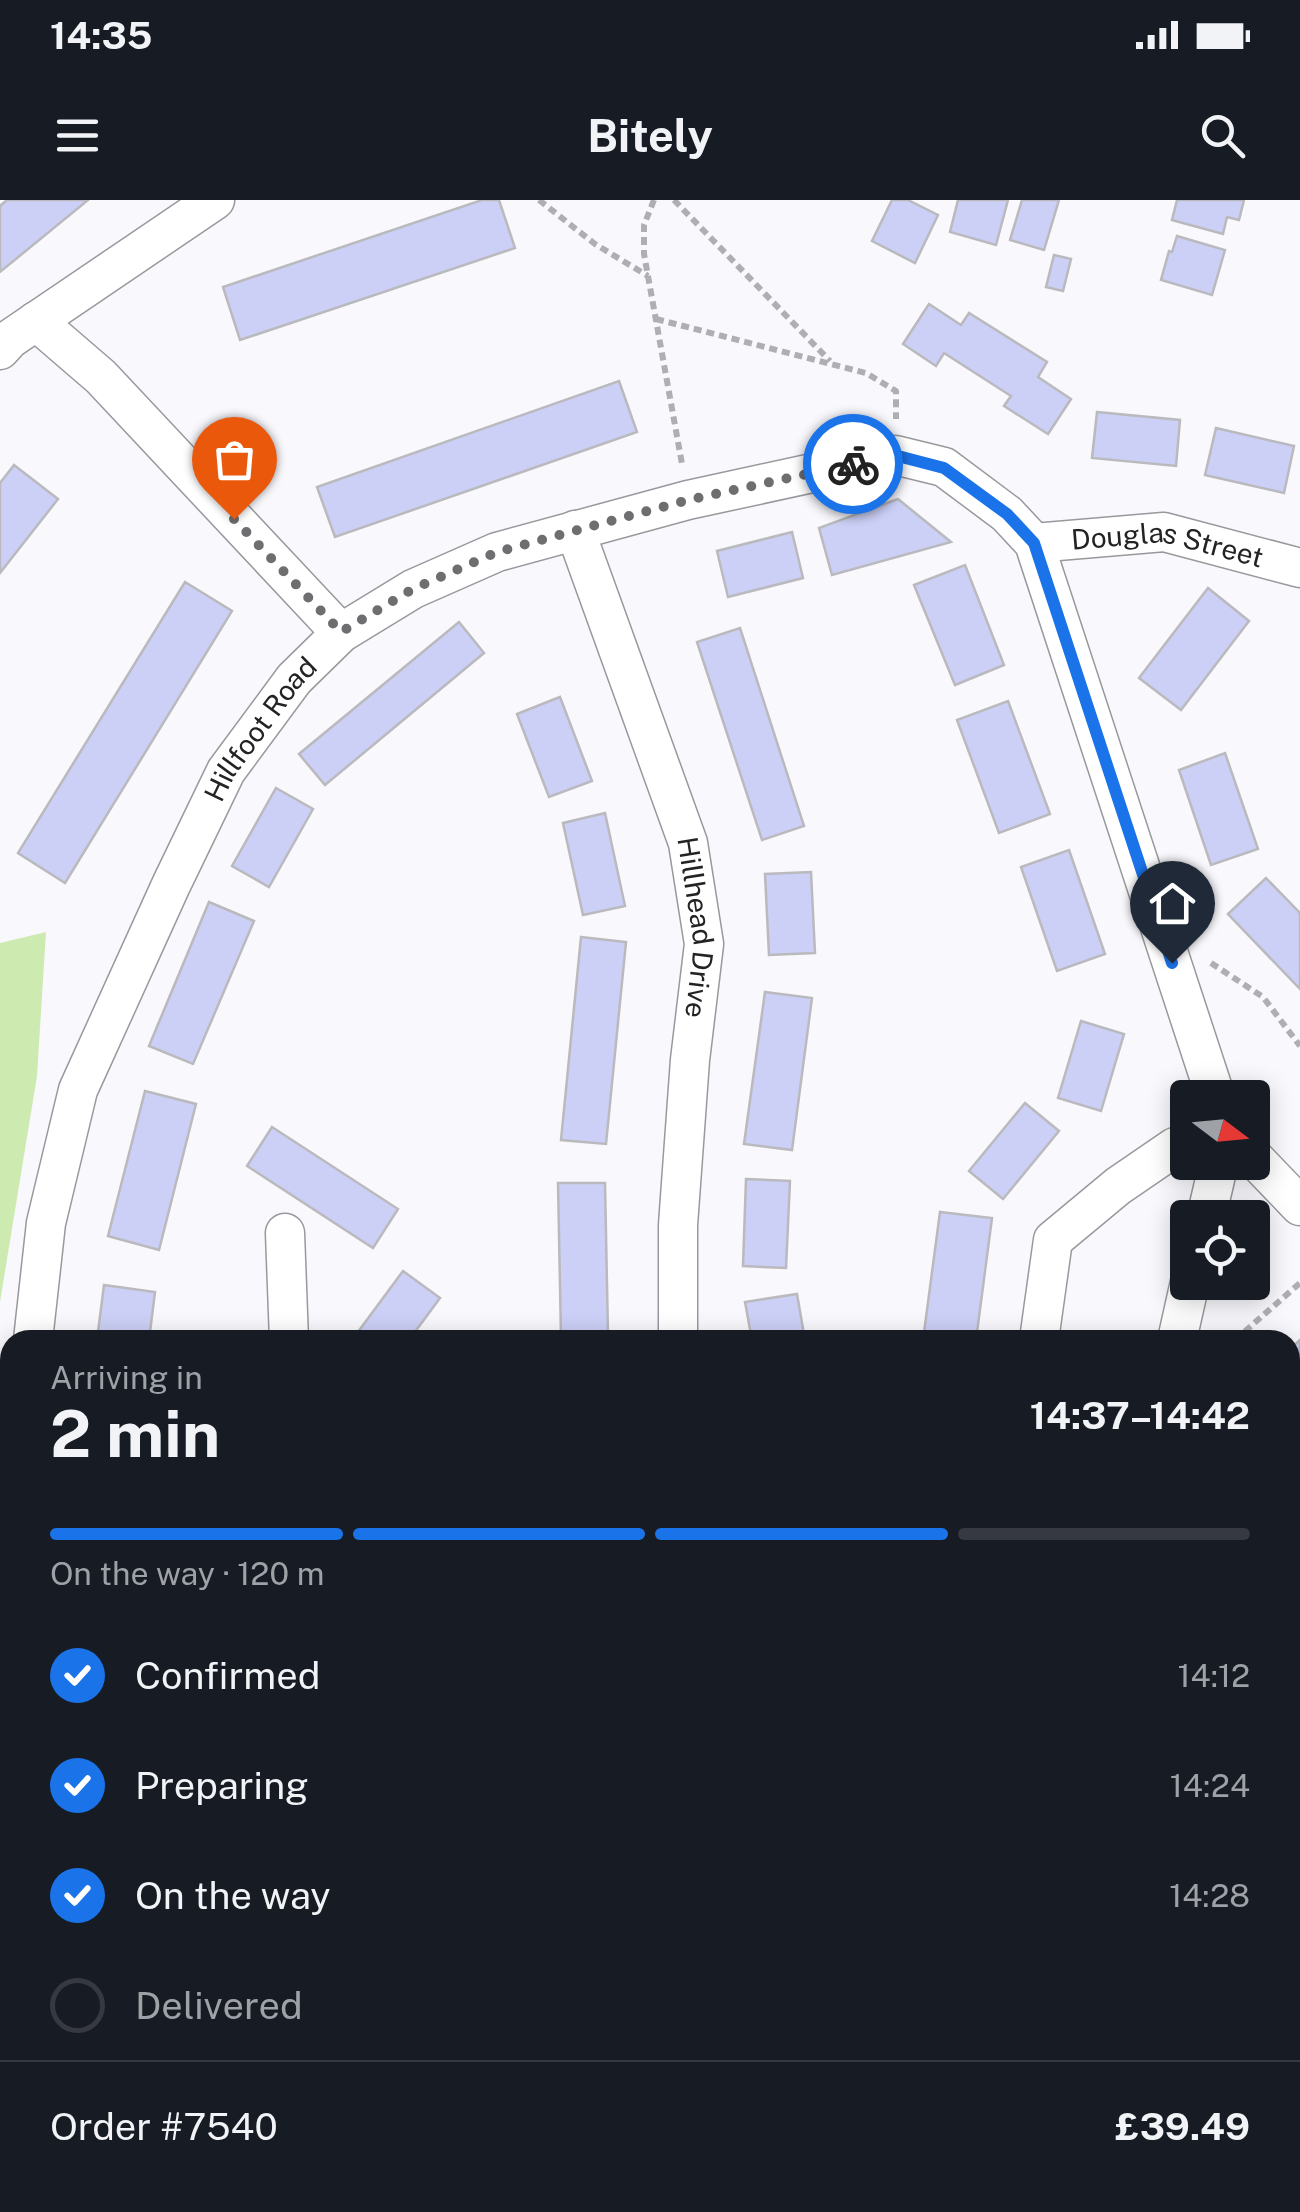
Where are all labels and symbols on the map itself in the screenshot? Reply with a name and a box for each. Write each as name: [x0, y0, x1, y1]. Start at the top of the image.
courier: [803, 414, 903, 514]
pin: [192, 417, 277, 520]
street label: Douglas Street: [1070, 515, 1267, 574]
street label: Hillfoot Road: [197, 650, 323, 806]
street label: Hillhead Drive: [671, 834, 721, 1020]
pin: [1130, 861, 1215, 964]
north arrow: [1170, 1080, 1270, 1180]

